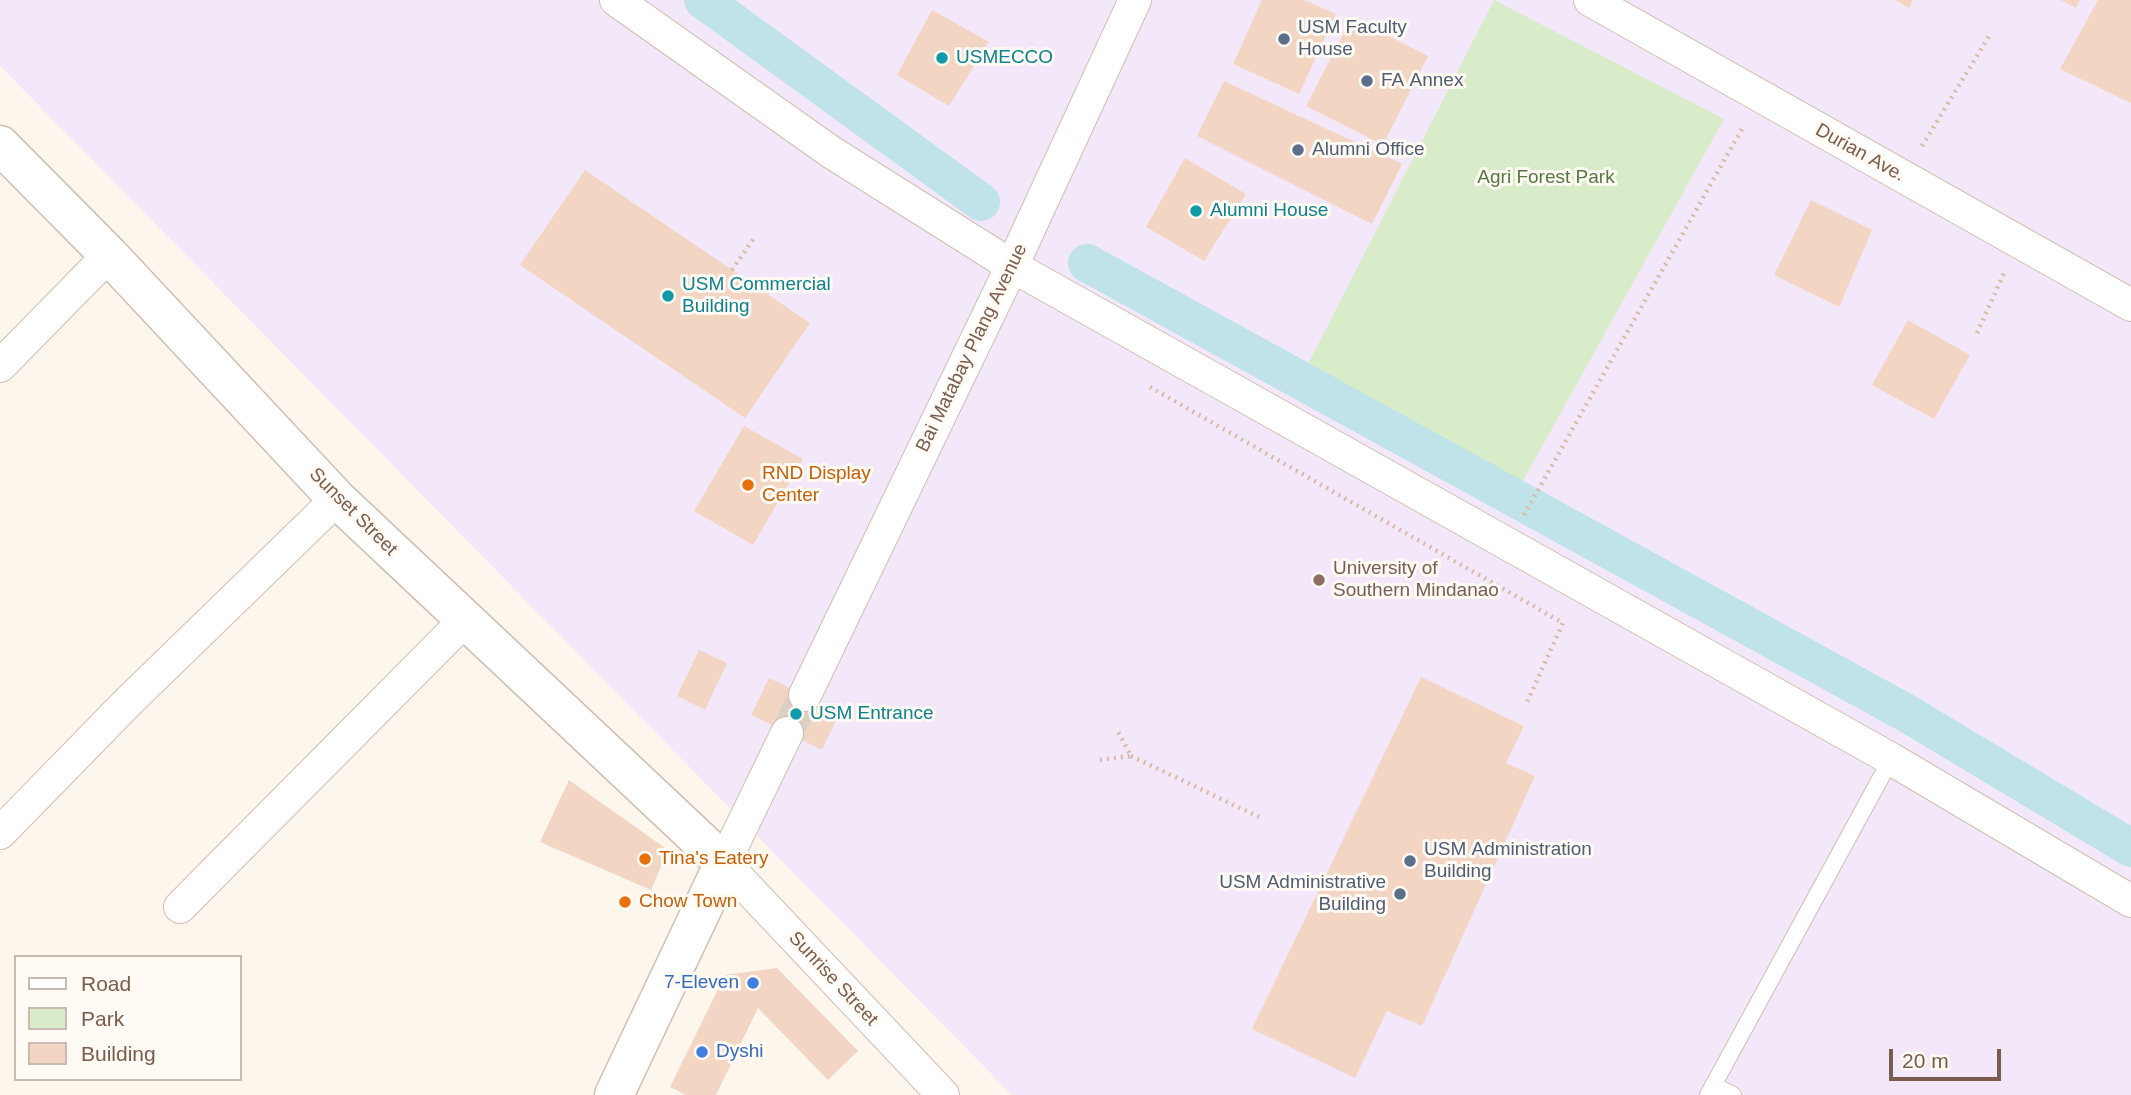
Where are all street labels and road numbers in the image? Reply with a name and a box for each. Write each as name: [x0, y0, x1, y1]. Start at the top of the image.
street label: Durian Ave.: [1811, 119, 1909, 187]
street label: Bai Matabay Plang Avenue: [912, 240, 1032, 456]
street label: Sunset Street: [304, 463, 402, 561]
street label: Sunrise Street: [784, 927, 882, 1031]

